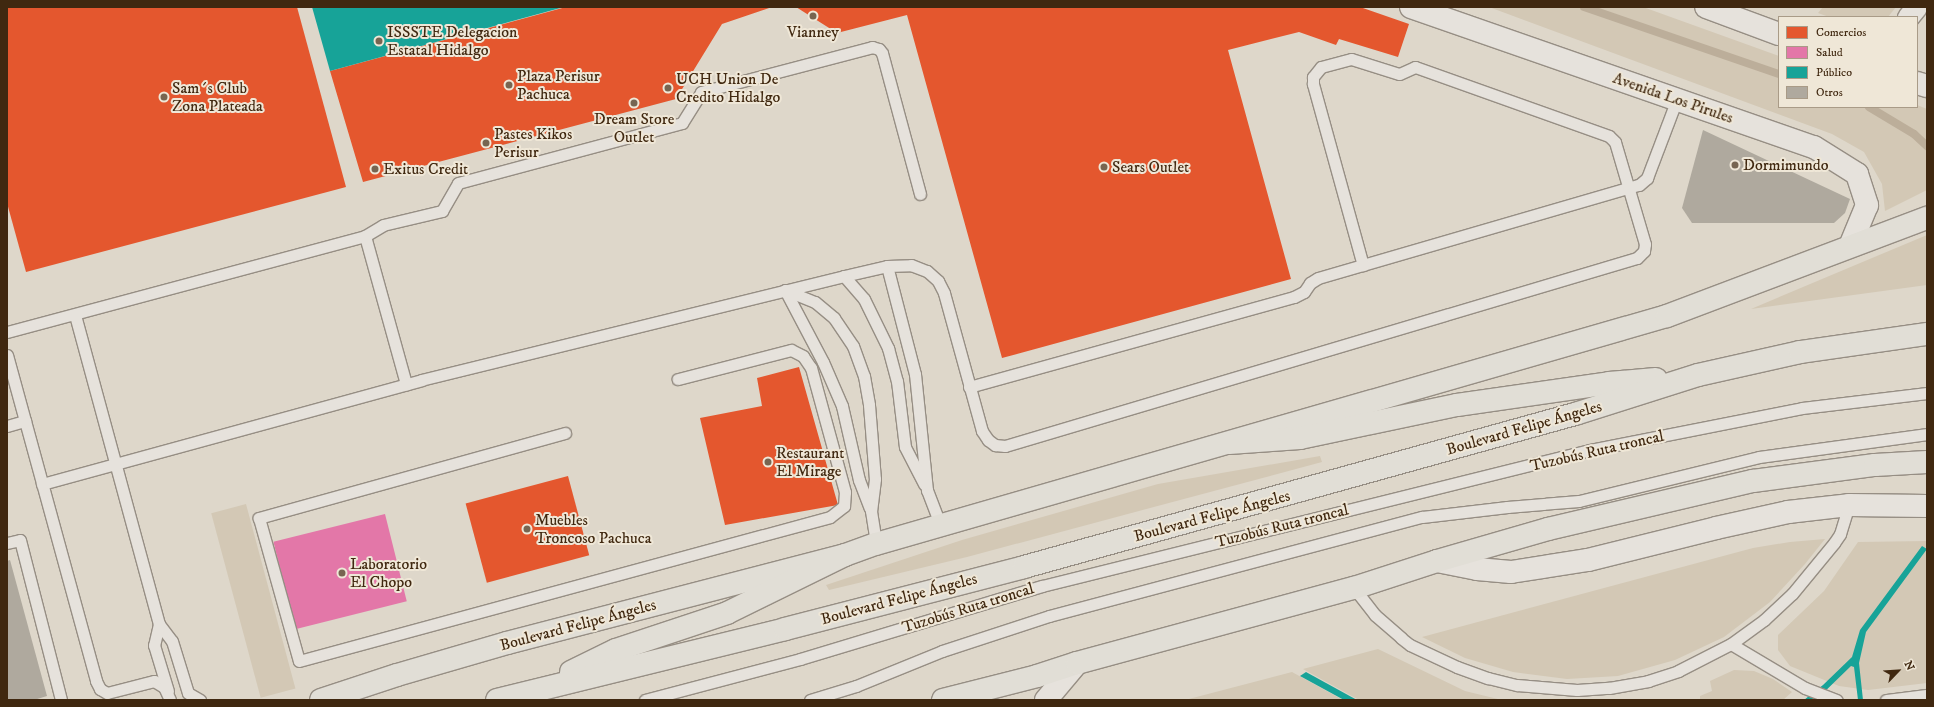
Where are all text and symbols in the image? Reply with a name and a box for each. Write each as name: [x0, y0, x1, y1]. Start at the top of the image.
marker: Vianney: [808, 11, 818, 21]
legend: [1778, 16, 1918, 108]
place label: ISSSTE Delegacion Estatal Hidalgo: [387, 22, 517, 60]
place label: Vianney: [787, 22, 839, 42]
text: Comercios: [1816, 25, 1866, 40]
marker: ISSSTE Delegacion Estatal Hidalgo: [374, 36, 384, 46]
text: Salud: [1816, 45, 1843, 60]
text: Público: [1816, 65, 1852, 80]
place label: Plaza Perisur Pachuca: [517, 66, 600, 104]
street label: Avenida Los Pirules: [1610, 68, 1736, 128]
place label: UCH Union De Credito Hidalgo: [676, 69, 780, 107]
place label: Sam´s Club Zona Plateada: [172, 78, 263, 116]
marker: Plaza Perisur Pachuca: [504, 80, 514, 90]
marker: UCH Union De Credito Hidalgo: [663, 83, 673, 93]
text: Otros: [1816, 85, 1843, 100]
marker: Sam´s Club Zona Plateada: [159, 92, 169, 102]
marker: Dream Store Outlet: [629, 98, 639, 108]
place label: Dream Store Outlet: [594, 109, 674, 147]
place label: Pastes Kikos Perisur: [494, 124, 572, 162]
marker: Pastes Kikos Perisur: [481, 138, 491, 148]
place label: Dormimundo: [1743, 155, 1828, 175]
place label: Sears Outlet: [1112, 157, 1189, 177]
place label: Exitus Credit: [383, 159, 468, 179]
marker: Dormimundo: [1730, 160, 1740, 170]
marker: Sears Outlet: [1099, 162, 1109, 172]
marker: Exitus Credit: [370, 164, 380, 174]
street label: Boulevard Felipe Ángeles: [1444, 397, 1604, 459]
street label: Tuzobús Ruta troncal: [1528, 426, 1666, 476]
place label: Restaurant El Mirage: [776, 443, 844, 481]
marker: Restaurant El Mirage: [763, 457, 773, 467]
street label: Boulevard Felipe Ángeles: [1132, 486, 1292, 546]
street label: Tuzobús Ruta troncal: [1213, 500, 1351, 552]
place label: Muebles Troncoso Pachuca: [535, 510, 651, 548]
marker: Muebles Troncoso Pachuca: [522, 524, 532, 534]
place label: Laboratorio El Chopo: [350, 554, 427, 592]
marker: Laboratorio El Chopo: [337, 568, 347, 578]
street label: Boulevard Felipe Ángeles: [819, 569, 979, 629]
street label: Tuzobús Ruta troncal: [900, 579, 1036, 637]
street label: Boulevard Felipe Ángeles: [498, 595, 658, 655]
north arrow: [1878, 651, 1918, 691]
text: N: [1901, 659, 1917, 673]

